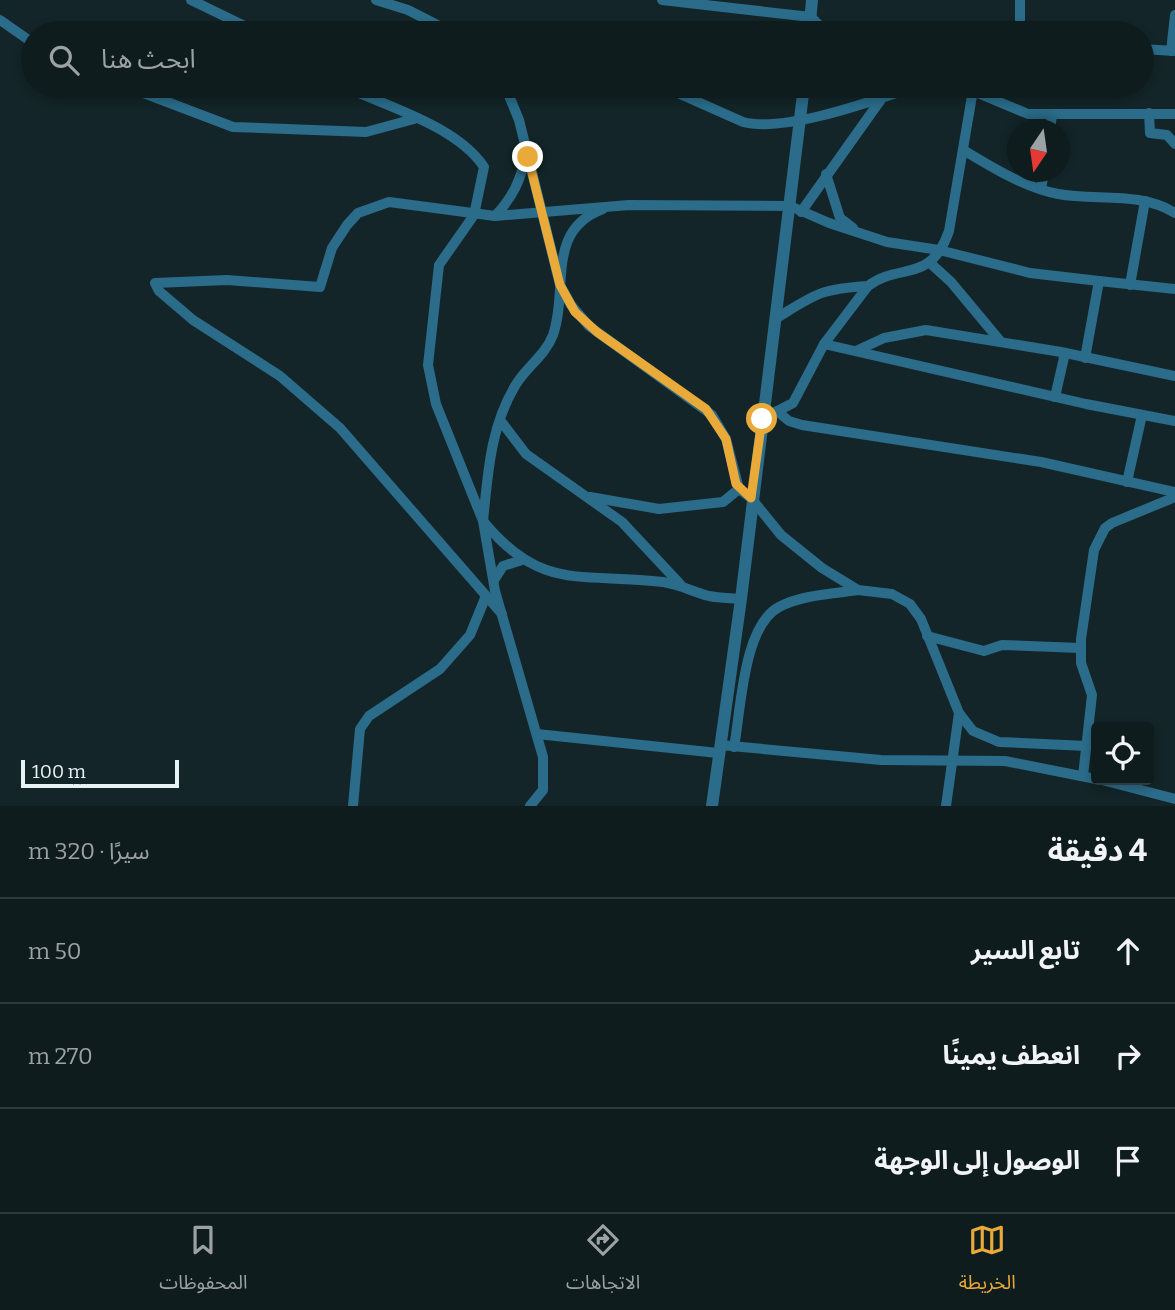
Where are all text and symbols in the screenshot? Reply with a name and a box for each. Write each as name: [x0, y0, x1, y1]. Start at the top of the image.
search box: [21, 21, 1154, 98]
icon: search: [45, 41, 83, 79]
text: ابحث هنا: [101, 44, 196, 75]
north arrow: [1007, 119, 1070, 182]
route end: [512, 141, 543, 172]
route start: [746, 403, 777, 434]
map controls: [1091, 722, 1154, 785]
button: locate: [1091, 722, 1154, 785]
scale bar: [21, 757, 178, 789]
text: 100 m: [32, 760, 86, 783]
text: 4 دقيقة: [1048, 833, 1147, 869]
text: سيرًا · 320 m: [28, 837, 150, 865]
icon: ahead: [1109, 932, 1147, 970]
text: تابع السير: [971, 935, 1080, 966]
text: 50 m: [28, 937, 82, 965]
icon: right: [1109, 1037, 1147, 1075]
text: انعطف يمينًا: [942, 1040, 1080, 1071]
text: 270 m: [28, 1042, 93, 1070]
icon: arrive: [1109, 1142, 1147, 1180]
text: الوصول إلى الوجهة: [874, 1145, 1080, 1176]
tab: المحفوظات: [159, 1221, 248, 1303]
tab: الاتجاهات: [566, 1221, 640, 1303]
tab: الخريطة: [959, 1221, 1016, 1303]

